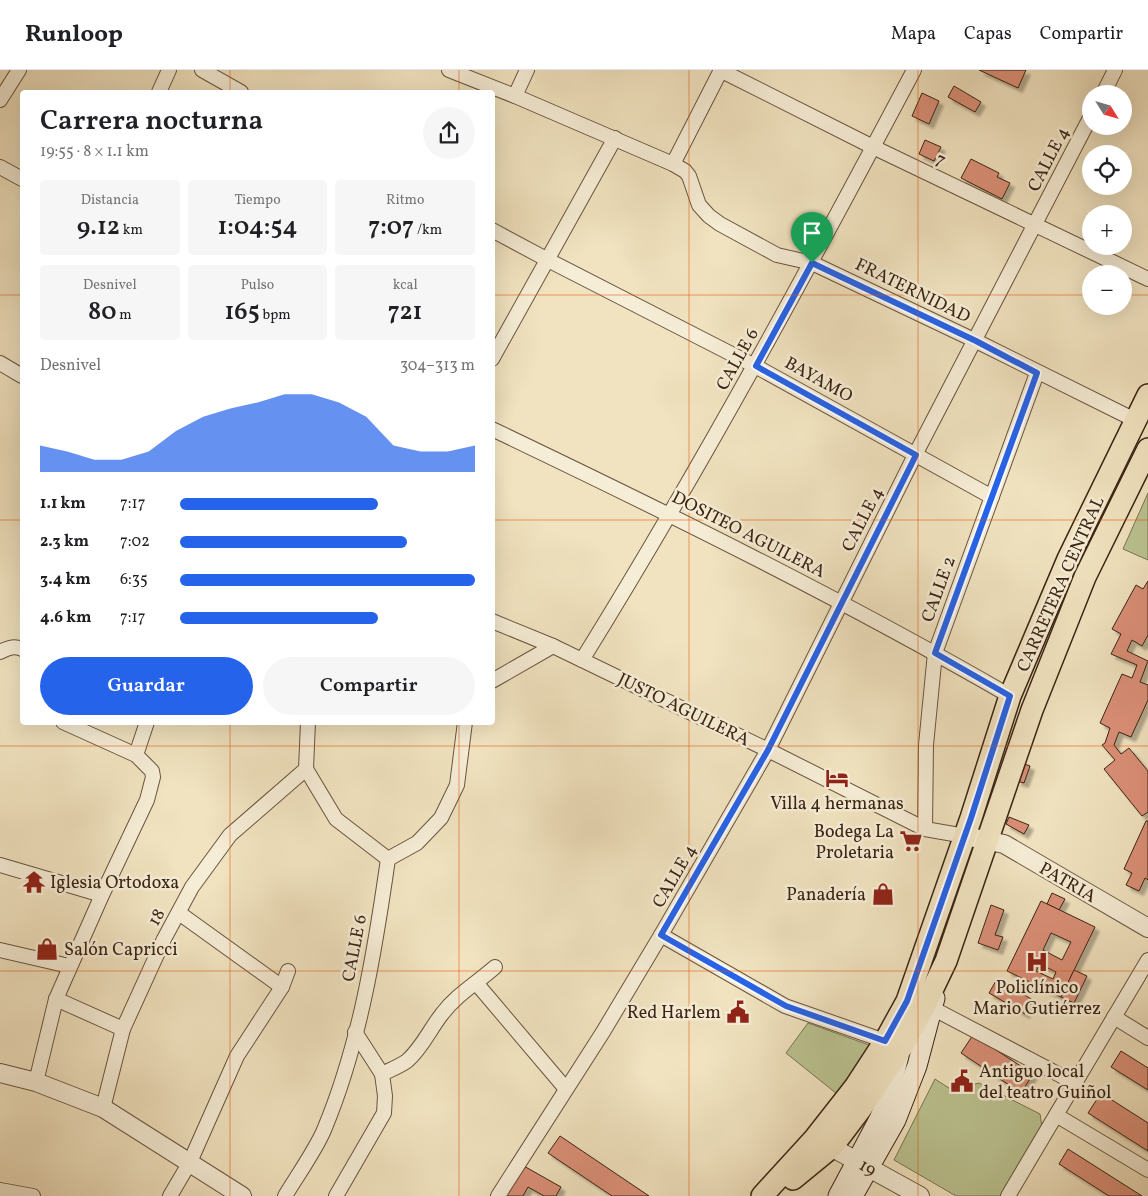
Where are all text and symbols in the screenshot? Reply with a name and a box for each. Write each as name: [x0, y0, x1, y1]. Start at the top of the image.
text: Runloop: [25, 18, 123, 52]
text: Mapa: [891, 22, 936, 47]
text: Capas: [964, 22, 1012, 47]
text: Compartir: [1040, 22, 1123, 47]
north arrow: [1082, 85, 1132, 135]
map controls: [1082, 85, 1132, 315]
text: Carrera nocturna: [40, 102, 263, 141]
button: share: [423, 107, 475, 159]
street label: CALLE 4: [1022, 123, 1076, 196]
text: 19:55 · 8 × 1.1 km: [40, 141, 149, 163]
button: locate: [1082, 145, 1132, 195]
street label: 7: [931, 147, 950, 173]
text: Distancia: [81, 191, 139, 210]
text: Tiempo: [234, 191, 281, 210]
text: Ritmo: [386, 191, 424, 210]
button: +: [1082, 205, 1132, 255]
text: 9.12: [77, 210, 120, 245]
text: 1:04:54: [217, 210, 298, 245]
text: 7:07: [368, 210, 414, 245]
pin: [791, 212, 833, 263]
icon: arrive: [798, 219, 826, 247]
text: km: [120, 221, 143, 240]
text: /km: [414, 221, 442, 240]
street label: FRATERNIDAD: [851, 253, 974, 330]
button: −: [1082, 265, 1132, 315]
text: Desnivel: [83, 276, 137, 295]
text: Pulso: [241, 276, 274, 295]
text: kcal: [393, 276, 418, 295]
text: 80: [88, 295, 116, 330]
text: 165: [224, 295, 260, 330]
text: 721: [388, 295, 423, 330]
text: m: [116, 306, 132, 325]
text: bpm: [260, 306, 291, 325]
street label: CALLE 6: [711, 324, 766, 395]
street label: BAYAMO: [780, 351, 857, 409]
text: Desnivel: [40, 355, 101, 377]
text: 304–313 m: [400, 355, 475, 377]
street label: CALLE 4: [836, 483, 890, 556]
street label: DOSITEO AGUILERA: [667, 486, 830, 585]
text: 1.1 km: [40, 493, 86, 515]
text: 7:17: [120, 493, 146, 515]
street label: CARRETERA CENTRAL: [1011, 493, 1111, 676]
text: 2.3 km: [40, 531, 89, 553]
text: 7:02: [120, 531, 150, 553]
street label: CALLE 2: [916, 553, 963, 626]
text: 3.4 km: [40, 569, 91, 591]
text: 6:35: [120, 569, 148, 591]
text: 4.6 km: [40, 607, 91, 629]
text: 7:17: [120, 607, 146, 629]
button: Guardar: [40, 657, 253, 715]
button: Compartir: [263, 657, 475, 715]
street label: JUSTO AGUILERA: [613, 667, 754, 753]
hotel icon: Villa 4 hermanas: [824, 765, 850, 791]
place label: Villa 4 hermanas: [770, 792, 904, 817]
place label: Bodega La Proletaria: [814, 820, 894, 866]
supermarket icon: Bodega La Proletaria: [898, 828, 924, 854]
street label: CALLE 4: [647, 840, 703, 913]
street label: PATRIA: [1034, 857, 1101, 910]
temple icon: Iglesia Ortodoxa: [21, 869, 47, 895]
place label: Iglesia Ortodoxa: [50, 871, 179, 896]
shop icon: Panadería: [870, 881, 896, 907]
place label: Panadería: [786, 883, 866, 908]
street label: 18: [142, 905, 172, 931]
street label: CALLE 6: [337, 913, 374, 984]
shop icon: Salón Capricci: [34, 936, 60, 962]
place label: Salón Capricci: [64, 938, 178, 963]
hospital icon: Policlínico Mario Gutiérrez: [1024, 949, 1050, 975]
place label: Policlínico Mario Gutiérrez: [973, 976, 1101, 1022]
public building icon: Red Harlem: [725, 999, 751, 1025]
place label: Red Harlem: [627, 1001, 721, 1026]
place label: Antiguo local del teatro Guiñol: [979, 1060, 1111, 1106]
public building icon: Antiguo local del teatro Guiñol: [949, 1068, 975, 1094]
street label: 19: [854, 1153, 880, 1183]

